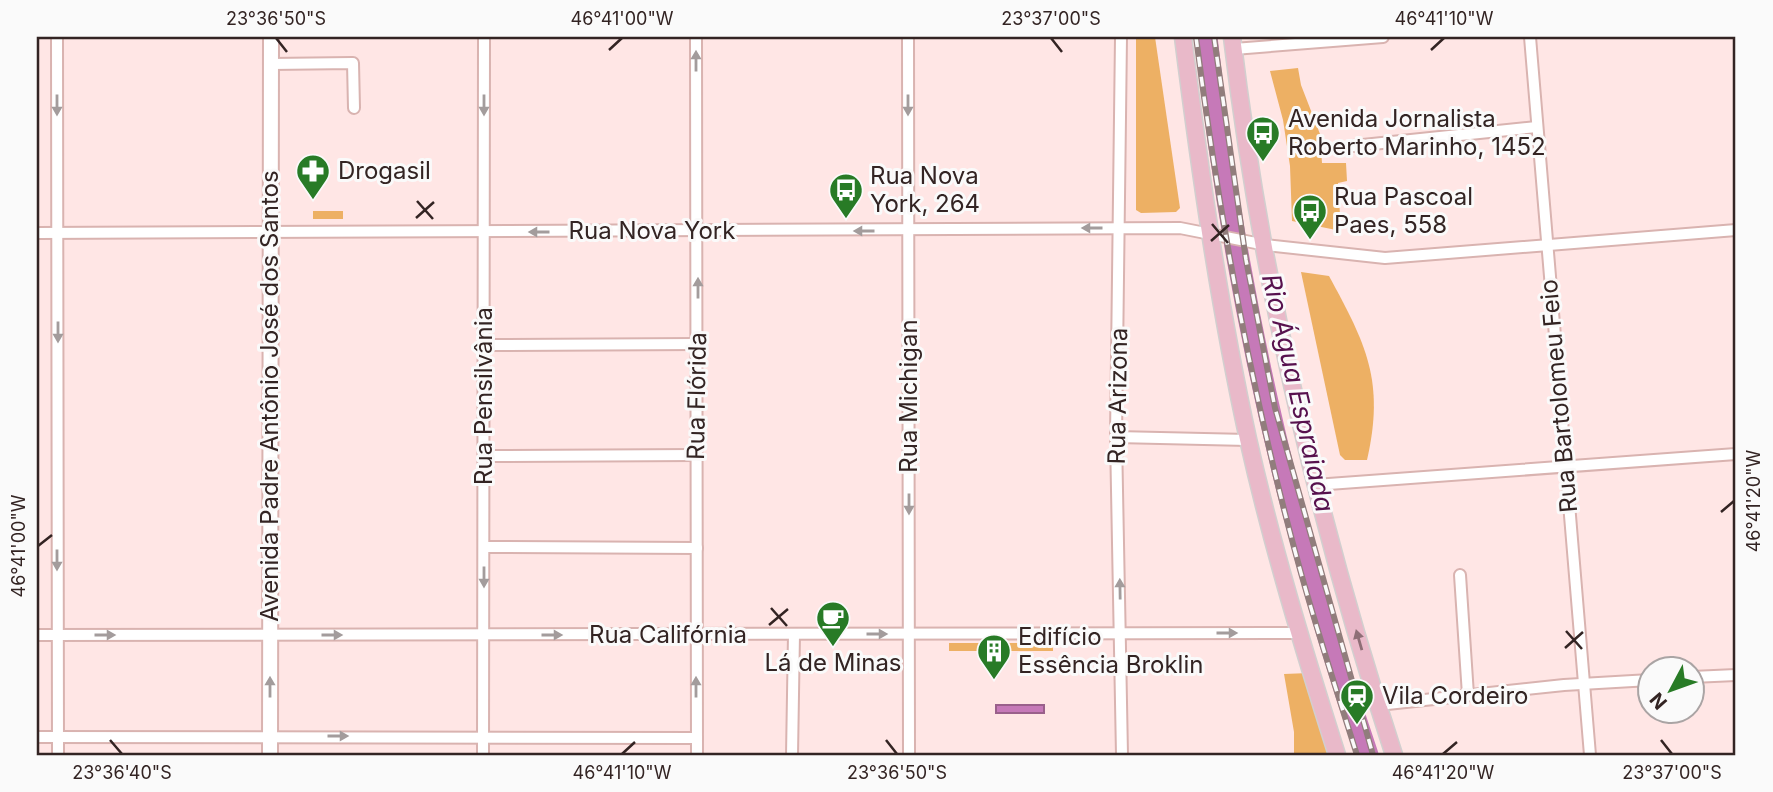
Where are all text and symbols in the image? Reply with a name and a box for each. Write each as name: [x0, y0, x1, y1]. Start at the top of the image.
text: 23°36'50"S: [226, 8, 326, 29]
text: 46°41'00"W: [571, 8, 674, 29]
text: 23°37'00"S: [1001, 8, 1101, 29]
text: 46°41'10"W: [1395, 8, 1494, 29]
one-way arrow: [690, 49, 702, 71]
one-way arrow: [51, 94, 63, 116]
one-way arrow: [478, 94, 490, 116]
one-way arrow: [902, 94, 914, 116]
place label: Avenida Jornalista Roberto Marinho, 1452: [1288, 104, 1546, 161]
bus stop icon: Avenida Jornalista Roberto Marinho, 1452: [1244, 114, 1282, 163]
pharmacy icon: Drogasil: [294, 152, 332, 201]
place label: Drogasil: [338, 156, 431, 185]
place label: Rua Nova York, 264: [870, 161, 980, 218]
street label: Avenida Padre Antônio José dos Santos: [255, 170, 284, 622]
bus stop icon: Rua Nova York, 264: [827, 171, 865, 220]
place label: Rua Pascoal Paes, 558: [1334, 182, 1473, 239]
bus stop icon: Rua Pascoal Paes, 558: [1291, 192, 1329, 241]
street label: Rua Nova York: [569, 216, 735, 245]
one-way arrow: [1081, 223, 1103, 234]
one-way arrow: [853, 225, 875, 236]
one-way arrow: [528, 226, 550, 238]
water label: Rio Água Espraiada: [1256, 271, 1341, 515]
one-way arrow: [692, 277, 704, 299]
street label: Rua Bartolomeu Feio: [1534, 278, 1583, 514]
street label: Rua Pensilvânia: [469, 307, 498, 485]
street label: Rua Michigan: [894, 319, 923, 473]
one-way arrow: [52, 322, 64, 344]
street label: Rua Arizona: [1102, 327, 1133, 465]
street label: Rua Flórida: [681, 332, 712, 460]
text: 46°41'20"W: [1743, 449, 1764, 552]
one-way arrow: [903, 493, 915, 515]
text: 46°41'00"W: [8, 494, 29, 598]
one-way arrow: [51, 549, 63, 571]
one-way arrow: [478, 567, 490, 589]
one-way arrow: [1114, 578, 1125, 600]
cafe icon: Lá de Minas: [814, 599, 852, 648]
street label: Rua Califórnia: [589, 620, 747, 649]
place label: Edifício Essência Broklin: [1018, 622, 1203, 679]
one-way arrow: [1216, 627, 1238, 639]
one-way arrow: [866, 628, 888, 640]
one-way arrow: [94, 629, 116, 641]
one-way arrow: [322, 629, 344, 641]
one-way arrow: [541, 629, 563, 641]
one-way arrow: [1353, 629, 1363, 650]
building icon: Edifício Essência Broklin: [975, 632, 1013, 681]
place label: Lá de Minas: [764, 648, 902, 677]
north arrow: [1636, 656, 1706, 726]
one-way arrow: [264, 676, 276, 698]
one-way arrow: [690, 676, 702, 698]
station icon: Vila Cordeiro: [1338, 677, 1376, 726]
place label: Vila Cordeiro: [1382, 681, 1529, 710]
text: N: [1645, 688, 1672, 714]
one-way arrow: [328, 730, 350, 742]
text: 23°36'40"S: [72, 762, 172, 783]
text: 46°41'10"W: [573, 762, 672, 783]
text: 23°36'50"S: [847, 762, 947, 783]
text: 46°41'20"W: [1392, 762, 1495, 783]
text: 23°37'00"S: [1622, 762, 1722, 783]

